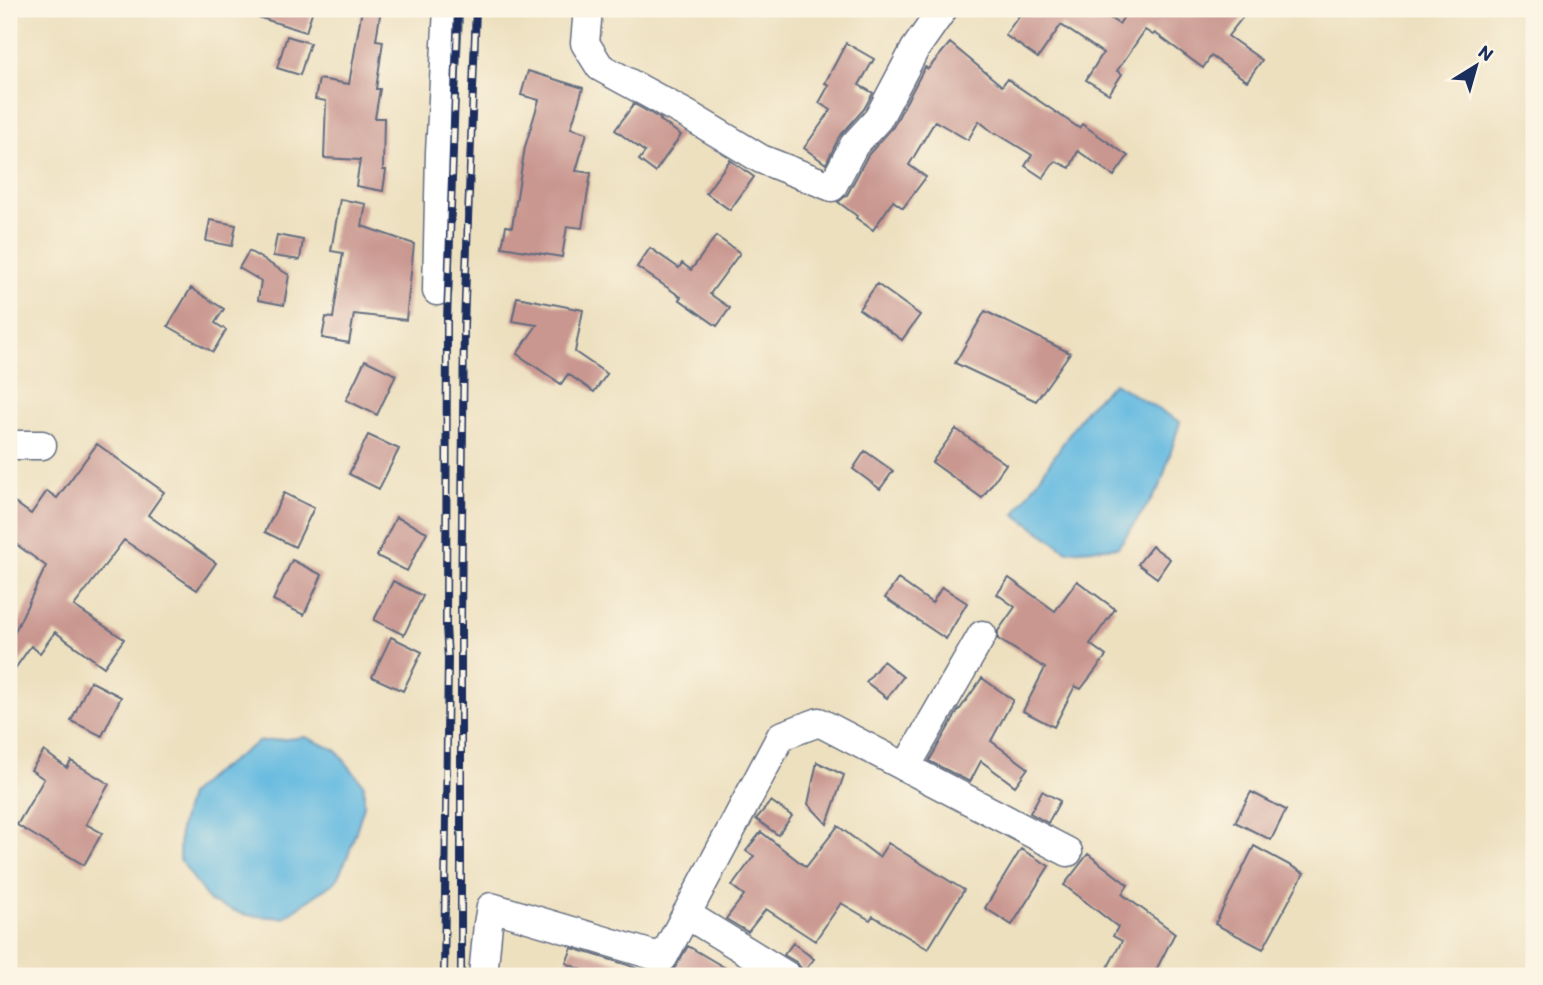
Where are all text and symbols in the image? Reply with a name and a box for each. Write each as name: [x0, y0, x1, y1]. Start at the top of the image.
north arrow: [1442, 32, 1512, 102]
text: N: [1474, 40, 1498, 66]

